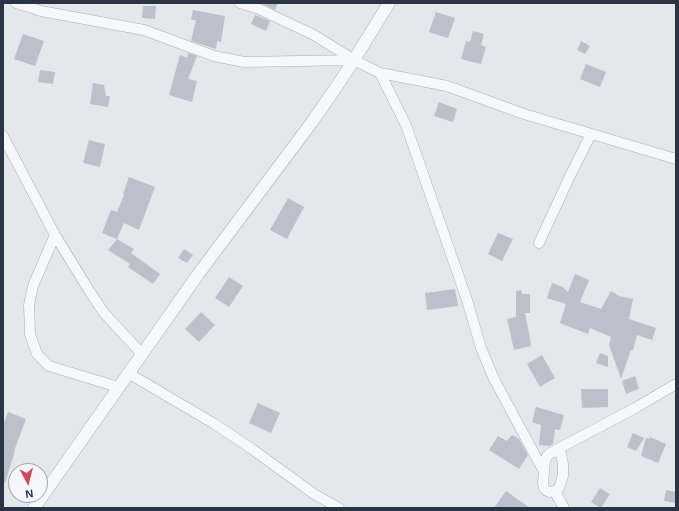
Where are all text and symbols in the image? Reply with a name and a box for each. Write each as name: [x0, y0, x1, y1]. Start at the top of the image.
north arrow: [8, 463, 48, 503]
text: N: [25, 487, 34, 500]

